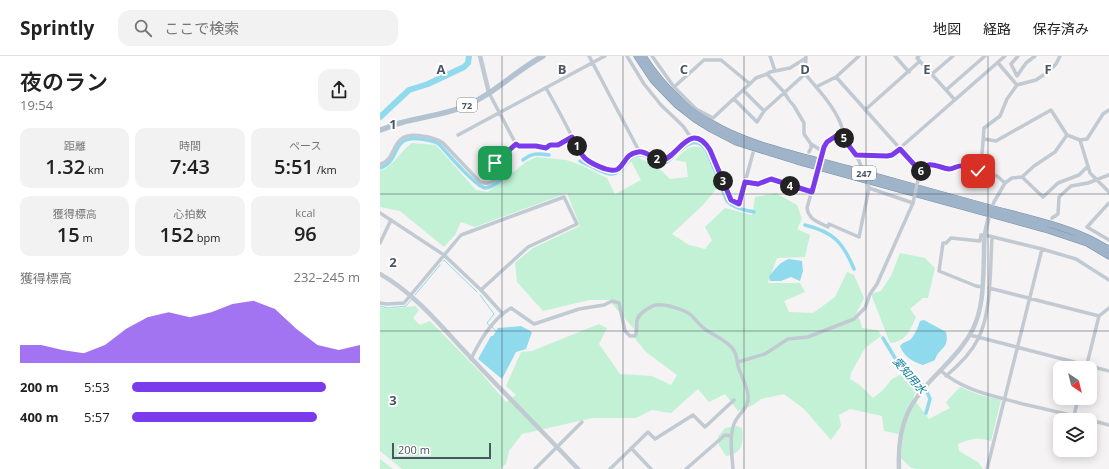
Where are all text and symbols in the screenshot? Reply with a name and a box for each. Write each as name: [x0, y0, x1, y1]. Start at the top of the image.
search box: [118, 10, 398, 46]
text: Sprintly: [20, 15, 94, 41]
icon: search: [132, 17, 154, 39]
text: ここで検索: [164, 18, 239, 38]
text: 地図: [933, 19, 961, 38]
text: 経路: [983, 19, 1011, 38]
text: 保存済み: [1033, 19, 1089, 38]
text: A: [437, 60, 446, 78]
text: B: [558, 60, 567, 78]
text: C: [680, 60, 688, 78]
text: D: [800, 60, 810, 78]
text: E: [923, 60, 931, 78]
text: F: [1044, 60, 1052, 78]
text: 夜のラン: [20, 66, 108, 96]
button: share: [318, 69, 360, 111]
text: 19:54: [20, 96, 53, 114]
road number: 72: [457, 98, 477, 112]
text: 1: [389, 115, 397, 133]
pin: 5: [834, 128, 854, 148]
text: 5: [841, 130, 847, 145]
pin: 1: [567, 136, 587, 156]
text: 距離: [64, 138, 86, 153]
text: 時間: [179, 138, 201, 153]
text: ペース: [289, 138, 322, 153]
text: 1: [574, 138, 580, 153]
pin: [478, 146, 512, 180]
pin: 2: [647, 149, 667, 169]
text: 2: [654, 151, 660, 166]
icon: arrive: [484, 152, 506, 174]
text: 1.32: [45, 153, 85, 180]
text: 7:43: [170, 153, 210, 180]
text: 5:51: [274, 153, 314, 180]
pin: [961, 154, 995, 188]
icon: check: [967, 160, 989, 182]
pin: 6: [911, 161, 931, 181]
text: km: [85, 162, 104, 177]
text: /km: [314, 162, 337, 177]
text: 6: [918, 163, 924, 178]
road number: 247: [852, 166, 876, 180]
pin: 3: [713, 171, 733, 191]
text: 3: [720, 173, 726, 188]
pin: 4: [780, 176, 800, 196]
text: 4: [787, 178, 793, 193]
text: kcal: [295, 205, 315, 220]
text: 獲得標高: [53, 206, 97, 221]
text: 心拍数: [173, 206, 206, 221]
text: 96: [294, 220, 317, 247]
text: 15: [57, 221, 80, 248]
text: 152: [160, 221, 194, 248]
text: m: [80, 230, 93, 245]
text: bpm: [194, 230, 220, 245]
text: 2: [389, 253, 397, 271]
text: 232–245 m: [293, 268, 360, 286]
text: 獲得標高: [20, 269, 72, 287]
water label: 愛知用水: [890, 353, 931, 397]
north arrow: [1053, 361, 1097, 405]
map controls: [1053, 361, 1097, 457]
text: 200 m: [20, 378, 58, 396]
text: 5:53: [84, 378, 110, 396]
text: 3: [389, 391, 397, 409]
text: 400 m: [20, 408, 58, 426]
text: 5:57: [84, 408, 110, 426]
button: layers: [1053, 413, 1097, 457]
scale bar: [392, 441, 491, 460]
text: 200 m: [398, 442, 430, 457]

